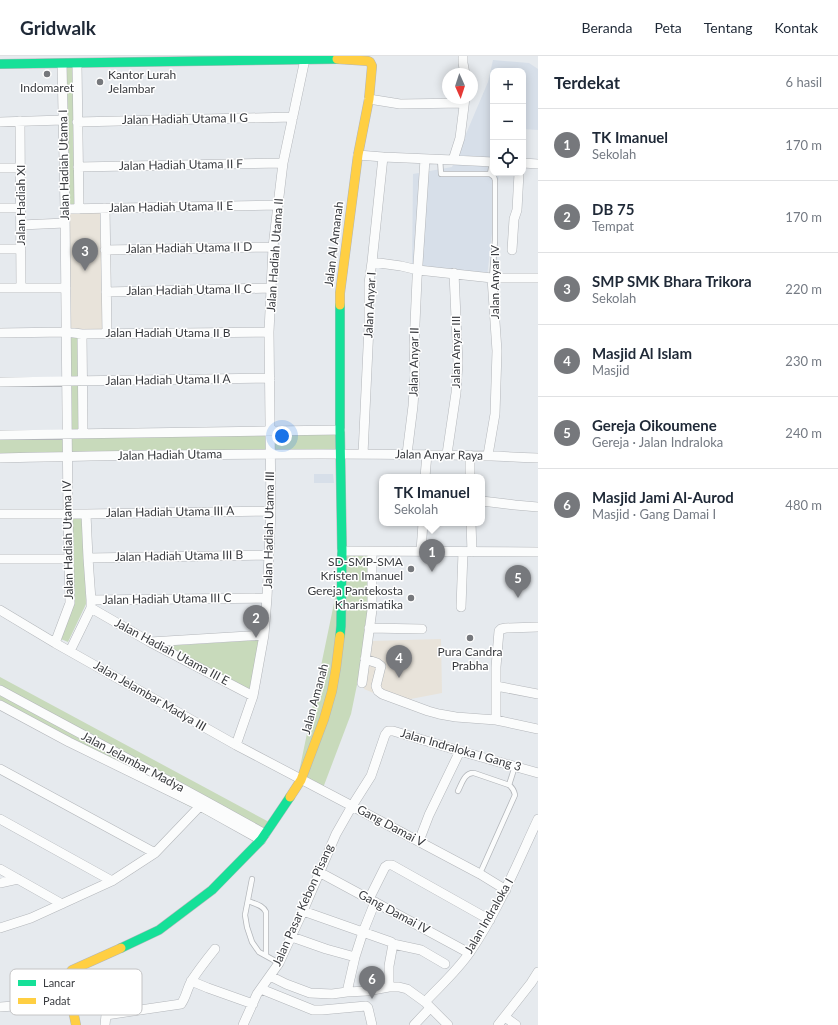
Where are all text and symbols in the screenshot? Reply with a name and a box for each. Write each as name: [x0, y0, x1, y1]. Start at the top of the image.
text: Gridwalk: [20, 16, 96, 39]
text: Beranda: [582, 19, 632, 36]
text: Peta: [654, 19, 682, 36]
text: Tentang: [704, 19, 753, 36]
text: Kontak: [775, 19, 818, 36]
place label: Kantor Lurah Jelambar: [108, 67, 176, 96]
north arrow: [442, 68, 478, 104]
map controls: [490, 68, 526, 176]
button: +: [490, 68, 526, 104]
marker: Indomaret: [42, 69, 52, 79]
text: Terdekat: [554, 72, 620, 93]
text: 6 hasil: [786, 74, 822, 90]
marker: Kantor Lurah Jelambar: [95, 77, 105, 87]
place label: Indomaret: [20, 80, 75, 95]
button: −: [490, 104, 526, 140]
street label: Jalan Hadiah Utama I: [55, 109, 72, 221]
street label: Jalan Hadiah Utama II G: [122, 110, 248, 127]
text: TK Imanuel: [592, 128, 668, 146]
text: 1: [563, 137, 571, 153]
text: 170 m: [785, 137, 822, 153]
button: locate: [490, 140, 526, 176]
text: Sekolah: [592, 146, 636, 162]
street label: Jalan Hadiah Utama II F: [119, 156, 243, 173]
street label: Jalan Hadiah XI: [13, 165, 28, 245]
street label: Jalan Hadiah Utama II: [263, 197, 286, 312]
street label: Jalan Hadiah Utama II E: [109, 198, 233, 215]
street label: Jalan Al Amanah: [321, 200, 346, 287]
text: DB 75: [592, 200, 634, 218]
text: 2: [563, 209, 571, 225]
text: 170 m: [785, 209, 822, 225]
text: Tempat: [592, 218, 634, 234]
pin: 3: [72, 238, 98, 271]
street label: Jalan Hadiah Utama II D: [126, 239, 252, 256]
street label: Jalan Anyar IV: [487, 244, 502, 319]
street label: Jalan Anyar I: [360, 272, 379, 338]
text: SMP SMK Bhara Trikora: [592, 272, 752, 290]
street label: Jalan Hadiah Utama II C: [126, 281, 252, 298]
text: 3: [563, 281, 571, 297]
text: 220 m: [785, 281, 822, 297]
text: Sekolah: [592, 290, 636, 306]
street label: Jalan Anyar III: [448, 316, 463, 388]
street label: Jalan Hadiah Utama II B: [105, 325, 231, 340]
street label: Jalan Anyar II: [405, 327, 422, 397]
text: Masjid Al Islam: [592, 344, 692, 362]
text: 4: [563, 353, 571, 369]
text: 230 m: [785, 353, 822, 369]
text: Masjid: [592, 362, 630, 378]
street label: Jalan Hadiah Utama II A: [105, 371, 231, 388]
text: Gereja Oikoumene: [592, 416, 717, 434]
text: 5: [563, 425, 571, 441]
text: 240 m: [785, 425, 822, 441]
your location: [272, 426, 292, 446]
text: Gereja · Jalan Indraloka: [592, 434, 723, 450]
street label: Jalan Hadiah Utama: [118, 446, 222, 463]
street label: Jalan Anyar Raya: [395, 446, 483, 463]
street label: Jalan Hadiah Utama III: [260, 471, 277, 589]
popup: [379, 474, 485, 526]
street label: Jalan Hadiah Utama IV: [59, 480, 76, 600]
text: TK Imanuel: [394, 483, 470, 501]
text: Masjid Jami Al-Aurod: [592, 488, 734, 506]
text: 6: [563, 497, 571, 513]
text: 480 m: [785, 497, 822, 513]
text: Sekolah: [394, 501, 438, 517]
street label: Jalan Hadiah Utama III A: [106, 503, 235, 520]
text: Masjid · Gang Damai I: [592, 506, 716, 522]
pin: 1: [419, 539, 445, 572]
street label: Jalan Hadiah Utama III B: [115, 547, 244, 564]
place label: SD-SMP-SMA Kristen Imanuel: [321, 554, 404, 583]
marker: SD-SMP-SMA Kristen Imanuel: [406, 564, 416, 574]
pin: 5: [505, 565, 531, 598]
place label: Gereja Pantekosta Kharismatika: [307, 583, 403, 612]
street label: Jalan Hadiah Utama III C: [103, 590, 231, 607]
marker: Gereja Pantekosta Kharismatika: [406, 593, 416, 603]
pin: 2: [243, 605, 269, 638]
street label: Jalan Hadiah Utama III E: [112, 615, 232, 688]
marker: Pura Candra Prabha: [465, 633, 475, 643]
place label: Pura Candra Prabha: [438, 644, 502, 673]
pin: 4: [386, 645, 412, 678]
street label: Jalan Jelambar Madya III: [91, 657, 209, 734]
street label: Jalan Amanah: [298, 662, 331, 736]
street label: Jalan Indraloka I Gang 3: [399, 725, 523, 774]
street label: Jalan Jelambar Madya: [79, 728, 187, 795]
street label: Gang Damai V: [355, 801, 429, 850]
street label: Jalan Pasar Kebon Pisang: [269, 841, 336, 968]
street label: Jalan Indraloka I: [461, 875, 516, 956]
street label: Gang Damai IV: [356, 886, 433, 937]
pin: 6: [359, 966, 385, 999]
legend: [10, 969, 142, 1015]
text: Lancar: [43, 976, 75, 989]
text: Padat: [43, 994, 70, 1007]

